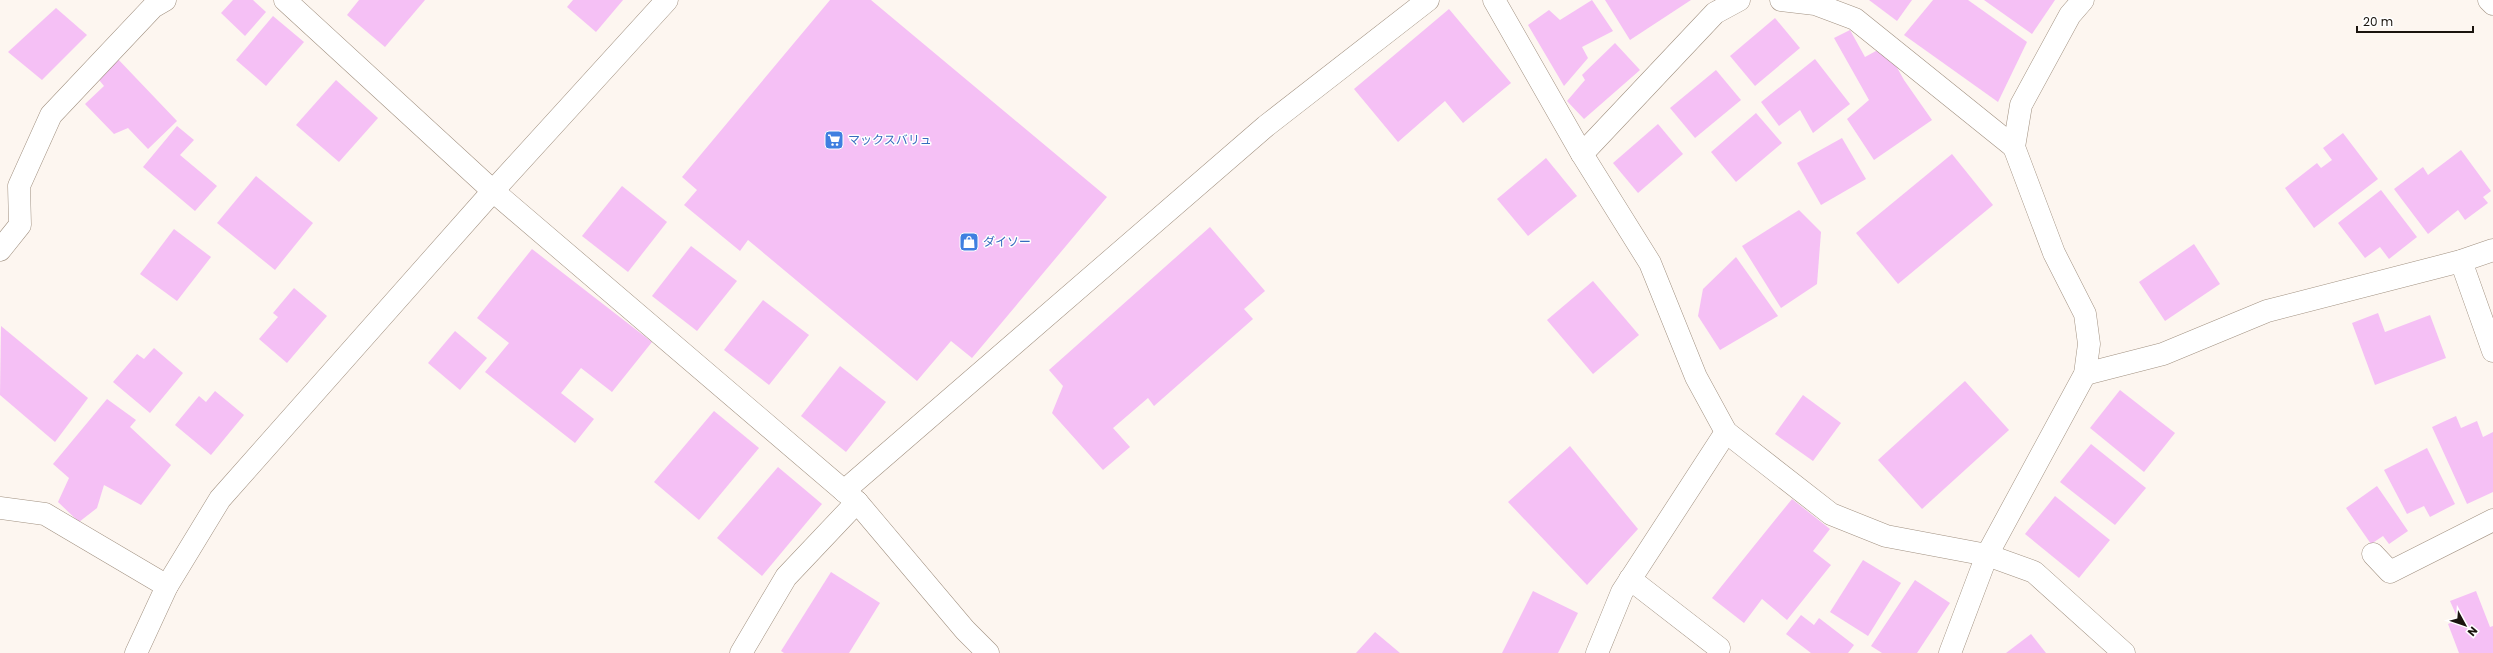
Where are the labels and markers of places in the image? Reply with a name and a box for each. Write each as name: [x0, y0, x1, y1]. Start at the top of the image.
supermarket icon: マックスバリュ: [823, 129, 845, 151]
place label: マックスバリュ: [848, 131, 932, 148]
shop icon: ダイソー: [958, 231, 980, 253]
place label: ダイソー: [983, 233, 1031, 250]

